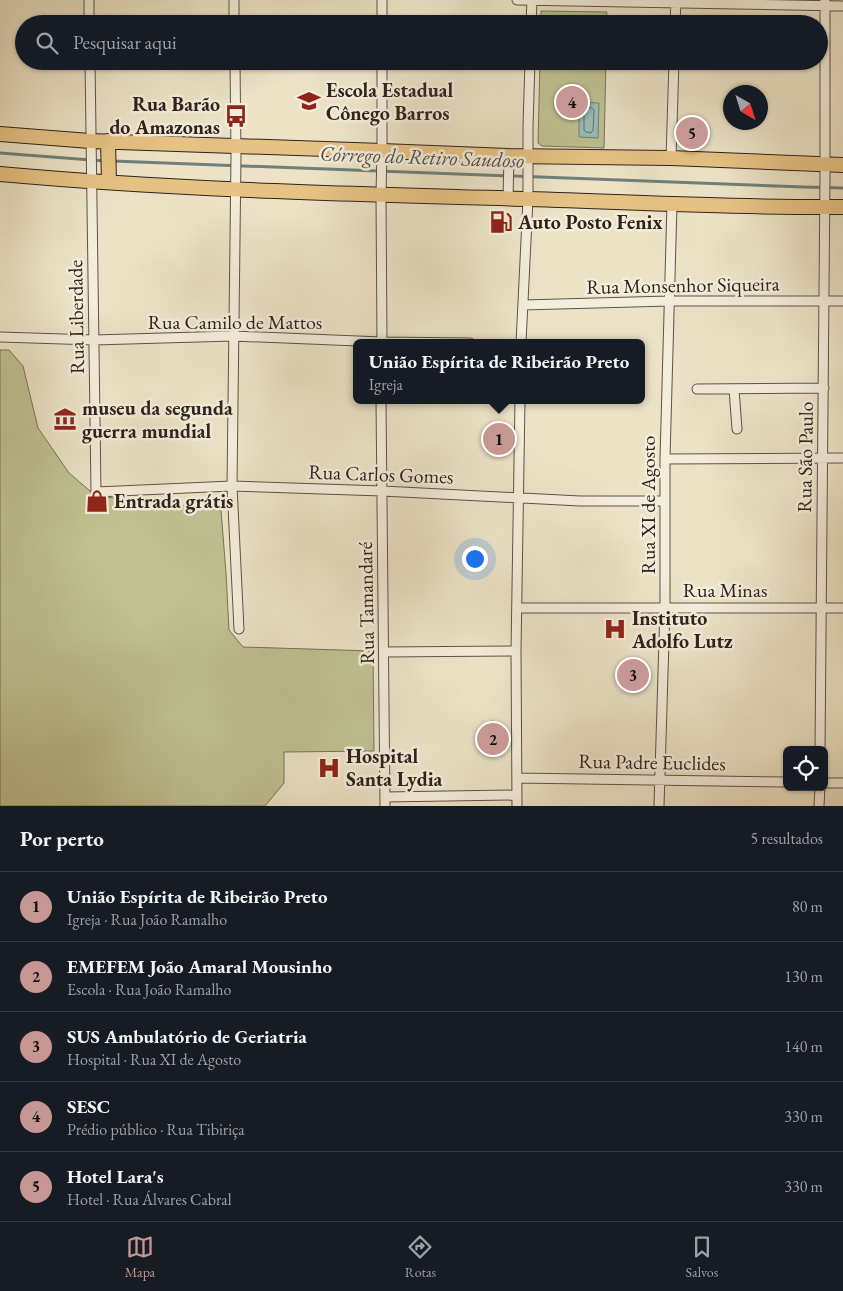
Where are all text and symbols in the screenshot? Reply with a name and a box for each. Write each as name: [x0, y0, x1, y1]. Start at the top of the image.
search box: [15, 15, 828, 70]
icon: search: [33, 29, 61, 57]
text: Pesquisar aqui: [73, 30, 177, 55]
place label: Escola Estadual Cônego Barros: [326, 77, 453, 126]
pin: 4: [556, 83, 588, 121]
north arrow: [723, 85, 768, 130]
school or university icon: Escola Estadual Cônego Barros: [296, 88, 322, 114]
place label: Rua Barão do Amazonas: [109, 91, 220, 140]
bus stop icon: Rua Barão do Amazonas: [223, 103, 249, 129]
pin: 5: [676, 114, 708, 152]
water label: Córrego do Retiro Saudoso: [319, 139, 525, 174]
fuel station icon: Auto Posto Fenix: [488, 209, 514, 235]
place label: Auto Posto Fenix: [517, 209, 663, 235]
street label: Rua Liberdade: [62, 260, 90, 374]
street label: Rua Monsenhor Siqueira: [586, 270, 780, 300]
street label: Rua Camilo de Mattos: [148, 309, 322, 335]
popup: [353, 339, 645, 404]
text: União Espírita de Ribeirão Preto: [369, 349, 629, 374]
text: Igreja: [369, 374, 403, 395]
place label: museu da segunda guerra mundial: [82, 395, 233, 444]
street label: Rua São Paulo: [791, 401, 819, 513]
museum icon: museu da segunda guerra mundial: [52, 406, 78, 432]
pin: 1: [483, 420, 515, 458]
street label: Rua XI de Agosto: [635, 436, 661, 574]
street label: Rua Carlos Gomes: [308, 458, 454, 490]
shop icon: Entrada grátis: [84, 488, 110, 514]
place label: Entrada grátis: [114, 488, 233, 514]
street label: Rua Tamandaré: [352, 541, 380, 665]
your location: [462, 546, 488, 572]
street label: Rua Minas: [683, 577, 767, 603]
place label: Instituto Adolfo Lutz: [631, 605, 733, 654]
hospital icon: Instituto Adolfo Lutz: [602, 616, 628, 642]
pin: 3: [617, 656, 649, 694]
pin: 2: [477, 720, 509, 758]
place label: Hospital Santa Lydia: [346, 743, 443, 792]
map controls: [783, 746, 828, 791]
button: locate: [783, 746, 828, 791]
street label: Rua Padre Euclides: [578, 748, 726, 776]
hospital icon: Hospital Santa Lydia: [316, 755, 342, 781]
text: Por perto: [20, 825, 104, 852]
text: 5 resultados: [751, 828, 823, 849]
text: União Espírita de Ribeirão Preto: [67, 884, 327, 909]
text: 1: [32, 896, 40, 917]
text: 80 m: [792, 896, 823, 917]
text: Igreja · Rua João Ramalho: [67, 909, 227, 930]
text: EMEFEM João Amaral Mousinho: [67, 954, 332, 979]
text: 2: [32, 966, 40, 987]
text: 130 m: [784, 966, 823, 987]
text: Escola · Rua João Ramalho: [67, 979, 231, 1000]
text: SUS Ambulatório de Geriatria: [67, 1024, 307, 1049]
text: 3: [32, 1036, 40, 1057]
text: 140 m: [784, 1036, 823, 1057]
text: Hospital · Rua XI de Agosto: [67, 1049, 241, 1070]
text: SESC: [67, 1094, 110, 1119]
text: 4: [32, 1106, 40, 1127]
text: 330 m: [784, 1106, 823, 1127]
text: Prédio público · Rua Tibiriça: [67, 1119, 245, 1140]
text: Hotel Lara's: [67, 1164, 164, 1189]
text: 5: [32, 1176, 40, 1197]
text: 330 m: [784, 1176, 823, 1197]
text: Hotel · Rua Álvares Cabral: [67, 1189, 232, 1210]
tab: Mapa: [125, 1233, 155, 1281]
tab: Rotas: [405, 1233, 436, 1281]
tab: Salvos: [686, 1233, 718, 1281]

